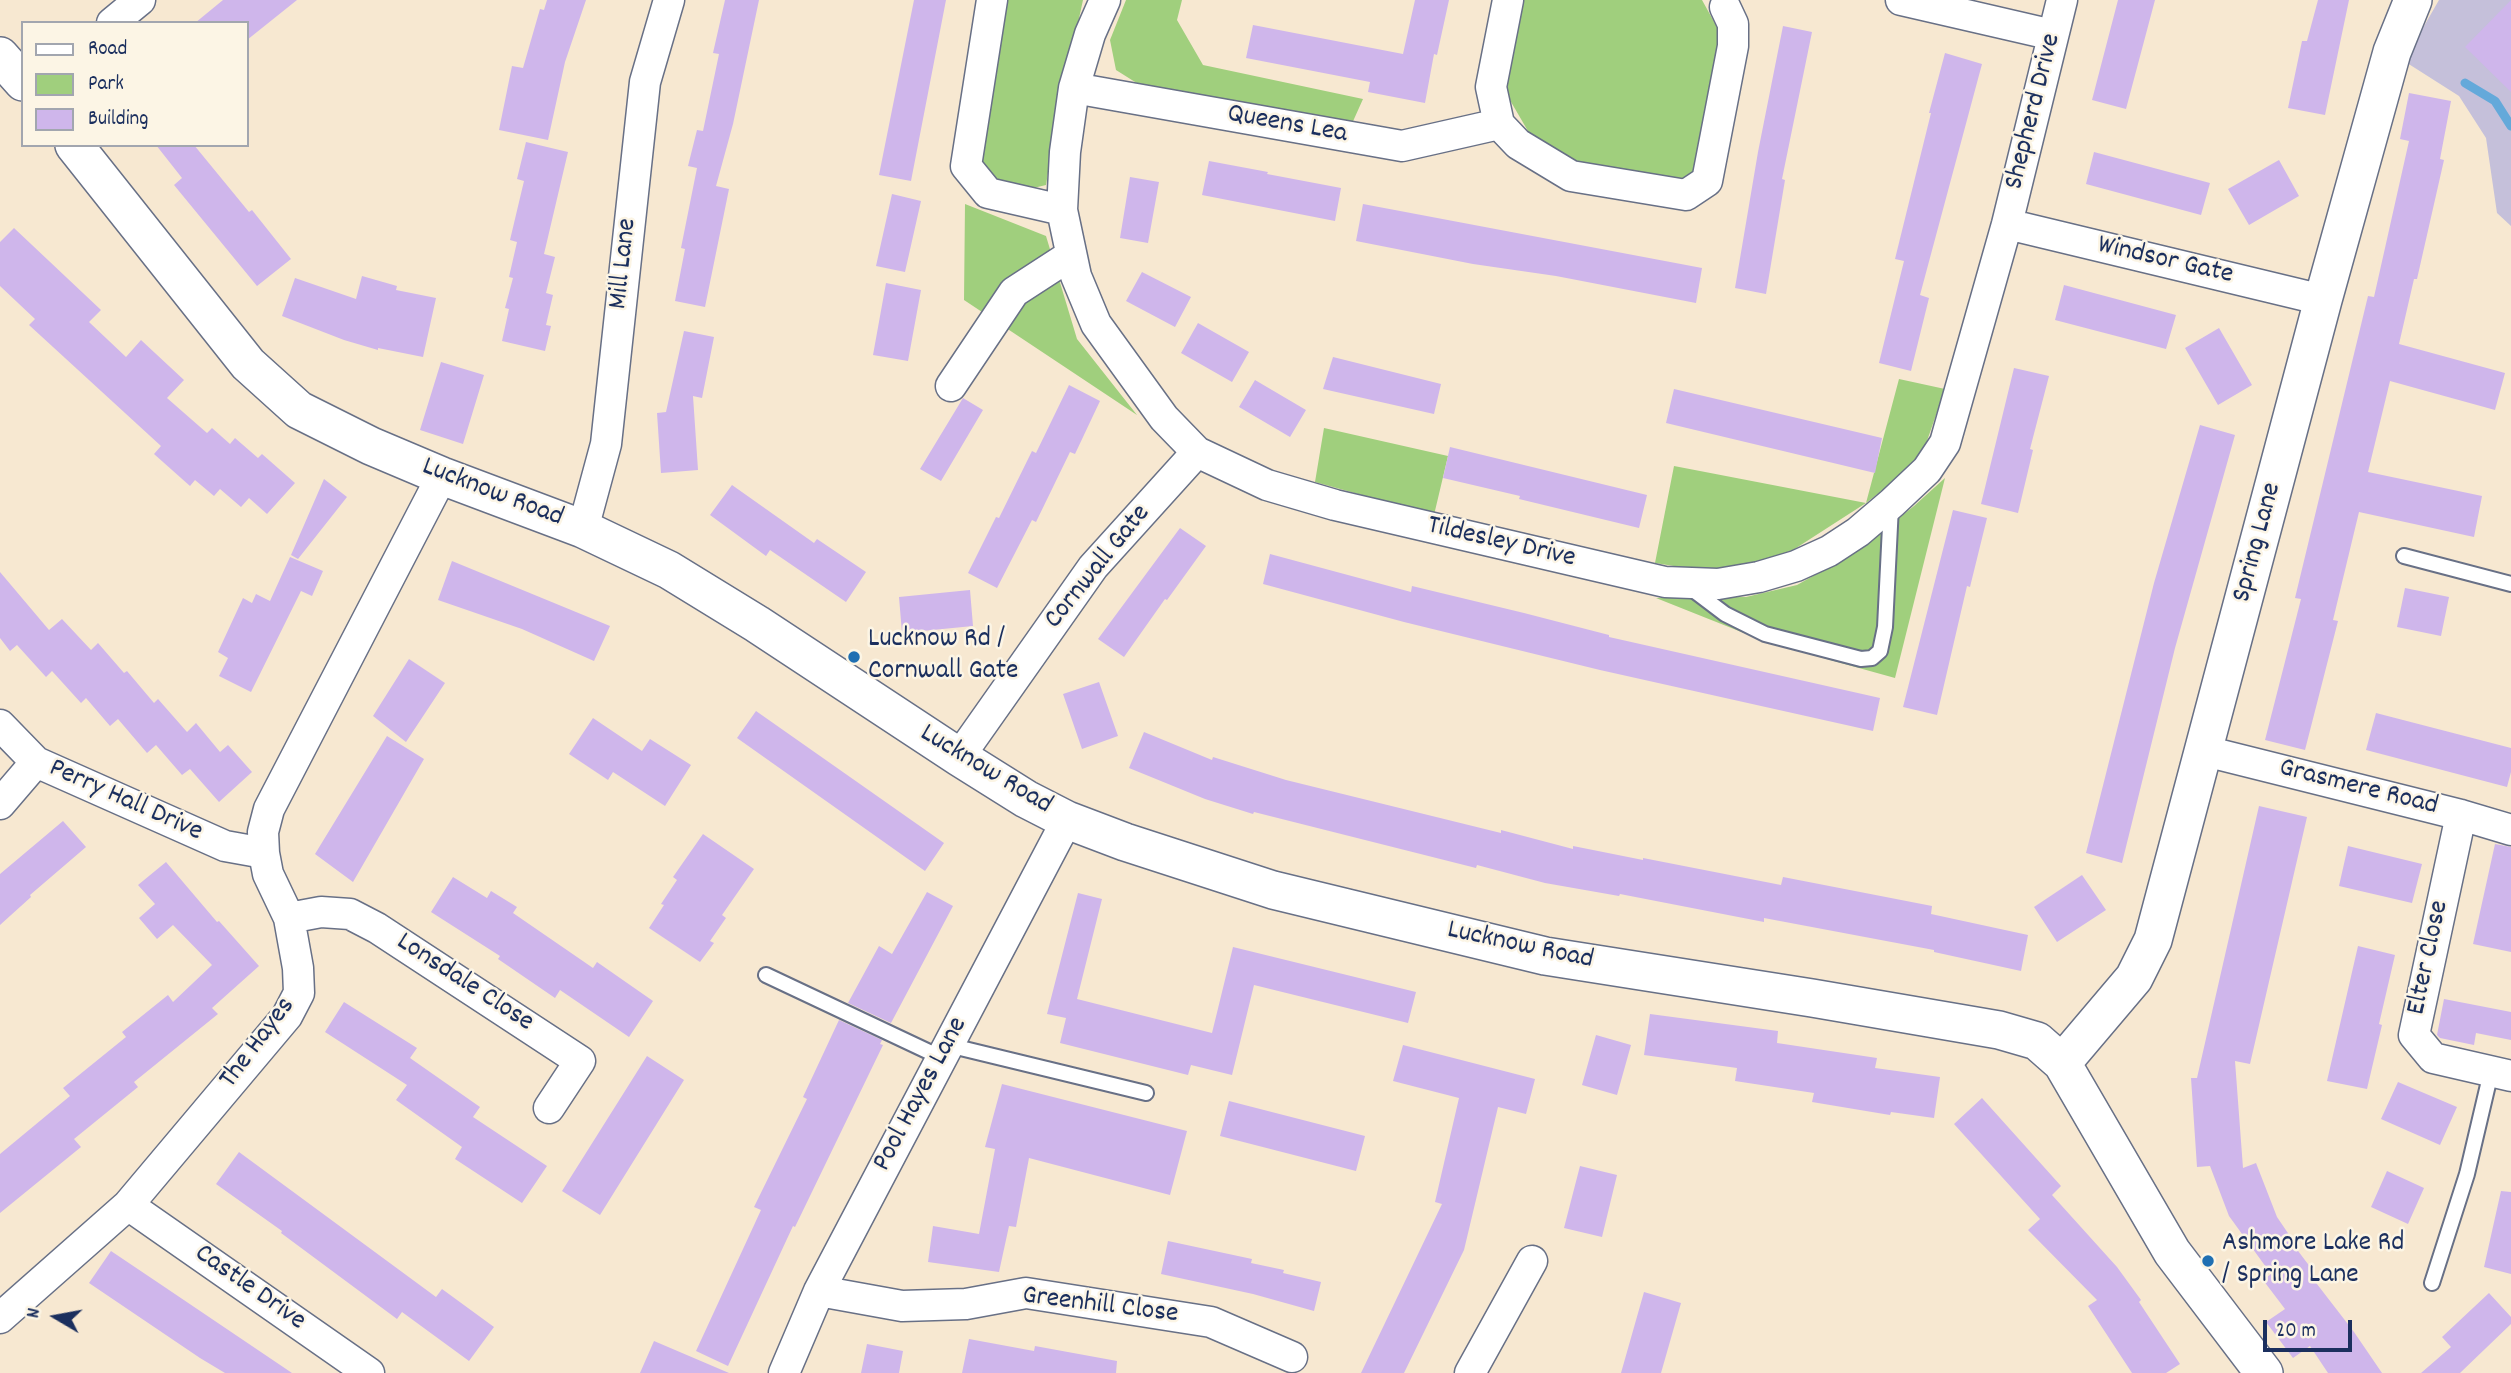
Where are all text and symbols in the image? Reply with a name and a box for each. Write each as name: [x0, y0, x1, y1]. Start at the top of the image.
legend: [21, 21, 248, 147]
street label: Shepherd Drive: [1999, 31, 2071, 193]
text: Road: [88, 35, 127, 65]
text: Park: [88, 70, 124, 100]
street label: Queens Lea: [1224, 99, 1350, 153]
text: Building: [88, 105, 148, 135]
street label: Mill Lane: [604, 217, 646, 311]
street label: Windsor Gate: [2094, 230, 2236, 294]
street label: Lucknow Road: [417, 452, 567, 536]
street label: Spring Lane: [2227, 480, 2291, 606]
street label: Cornwall Gate: [1039, 499, 1159, 637]
street label: Tildesley Drive: [1424, 511, 1578, 577]
place label: Lucknow Rd / Cornwall Gate: [868, 624, 1018, 690]
marker: Lucknow Rd / Cornwall Gate: [846, 649, 862, 665]
street label: Lucknow Road: [913, 718, 1057, 824]
street label: Perry Hall Drive: [43, 753, 207, 851]
street label: Grasmere Road: [2275, 753, 2441, 825]
street label: Elter Close: [2402, 898, 2458, 1018]
street label: Lucknow Road: [1444, 915, 1596, 979]
street label: Lonsdale Close: [389, 927, 539, 1041]
street label: The Hayes: [214, 992, 304, 1096]
street label: Pool Hayes Lane: [867, 1012, 977, 1178]
place label: Ashmore Lake Rd / Spring Lane: [2222, 1228, 2404, 1294]
street label: Castle Drive: [187, 1238, 311, 1340]
marker: Ashmore Lake Rd / Spring Lane: [2200, 1253, 2216, 1269]
street label: Greenhill Close: [1020, 1281, 1180, 1333]
north arrow: [21, 1282, 91, 1352]
text: N: [21, 1306, 49, 1320]
scale bar: [2266, 1306, 2355, 1350]
text: 20 m: [2276, 1317, 2316, 1347]

